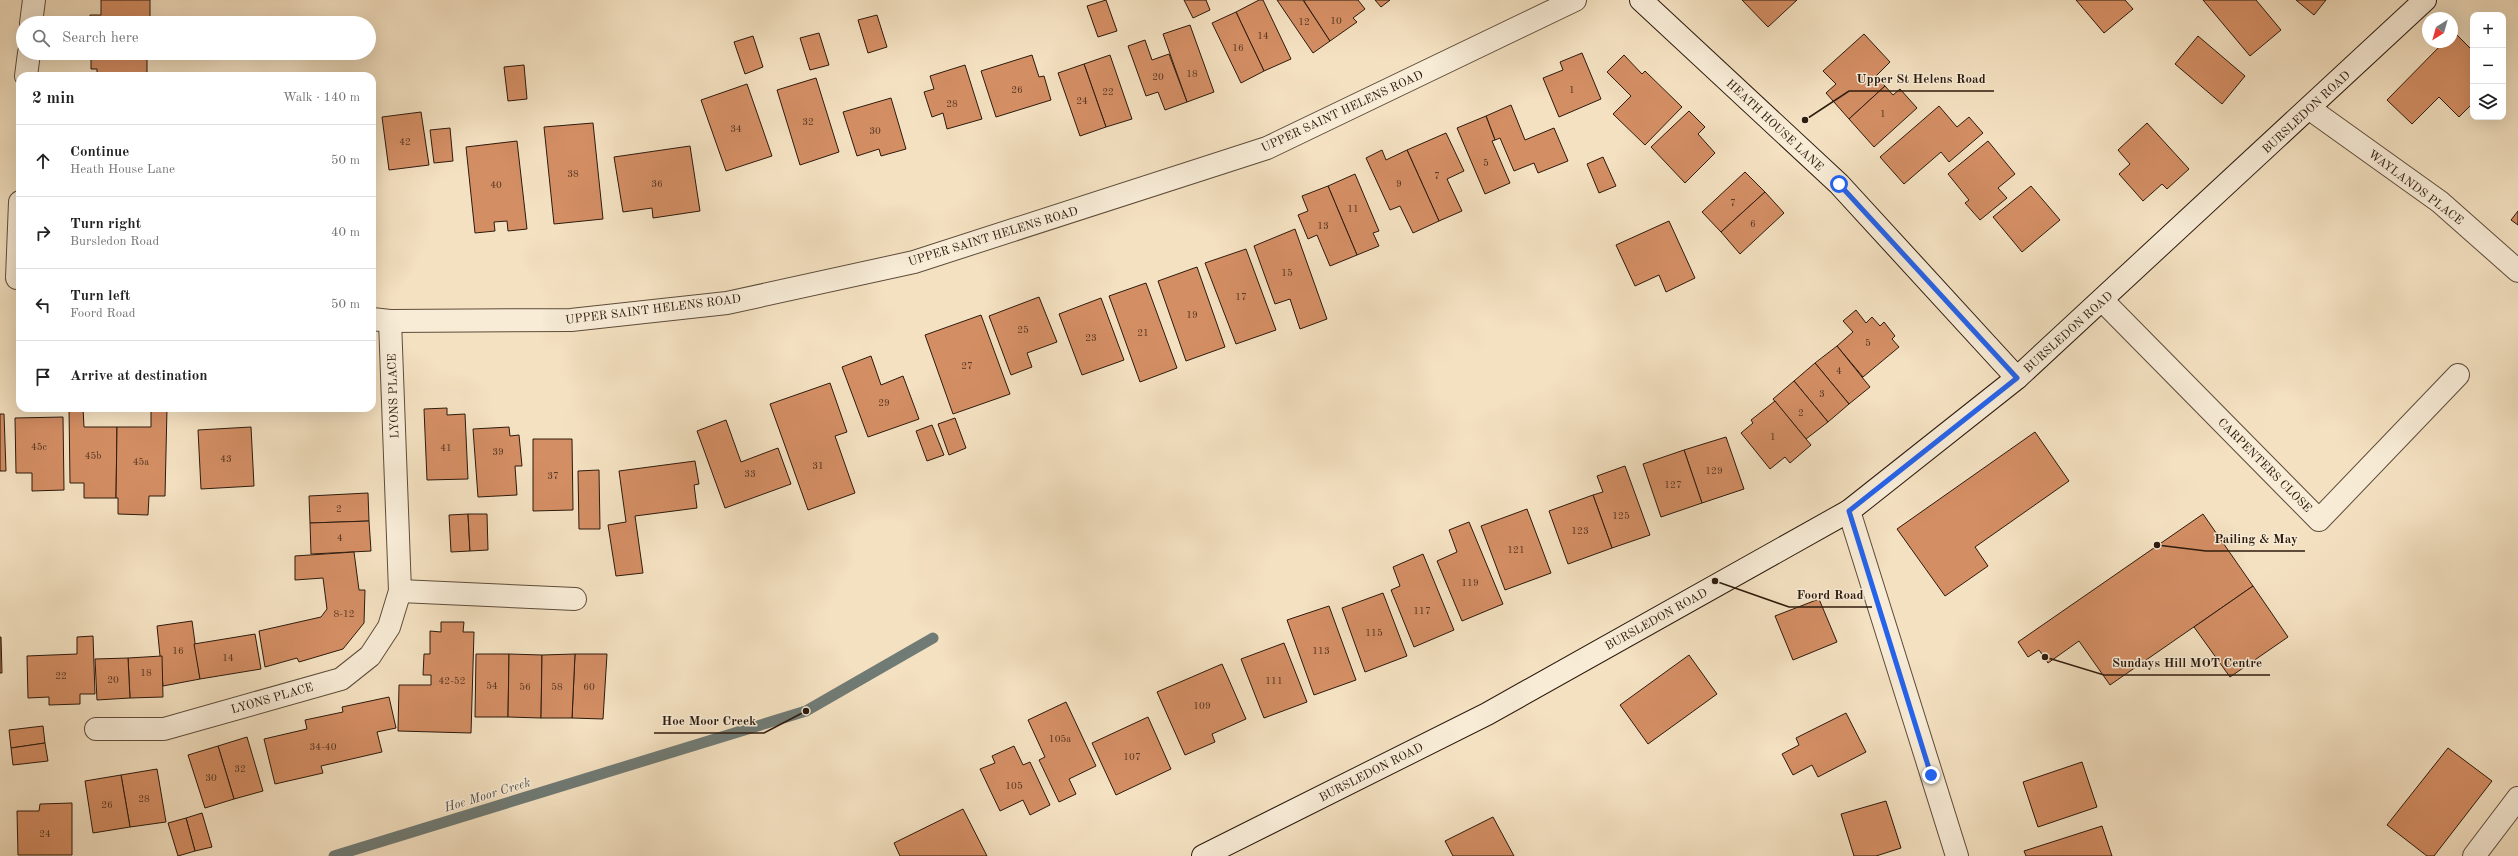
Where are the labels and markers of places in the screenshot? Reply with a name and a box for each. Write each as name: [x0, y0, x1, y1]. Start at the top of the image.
callout: Upper St Helens Road: [1849, 66, 1994, 91]
callout: Pailing & May: [2206, 526, 2305, 551]
callout: Foord Road: [1789, 582, 1872, 607]
callout: Sundays Hill MOT Centre: [2104, 650, 2270, 675]
callout: Hoe Moor Creek: [654, 708, 764, 733]

